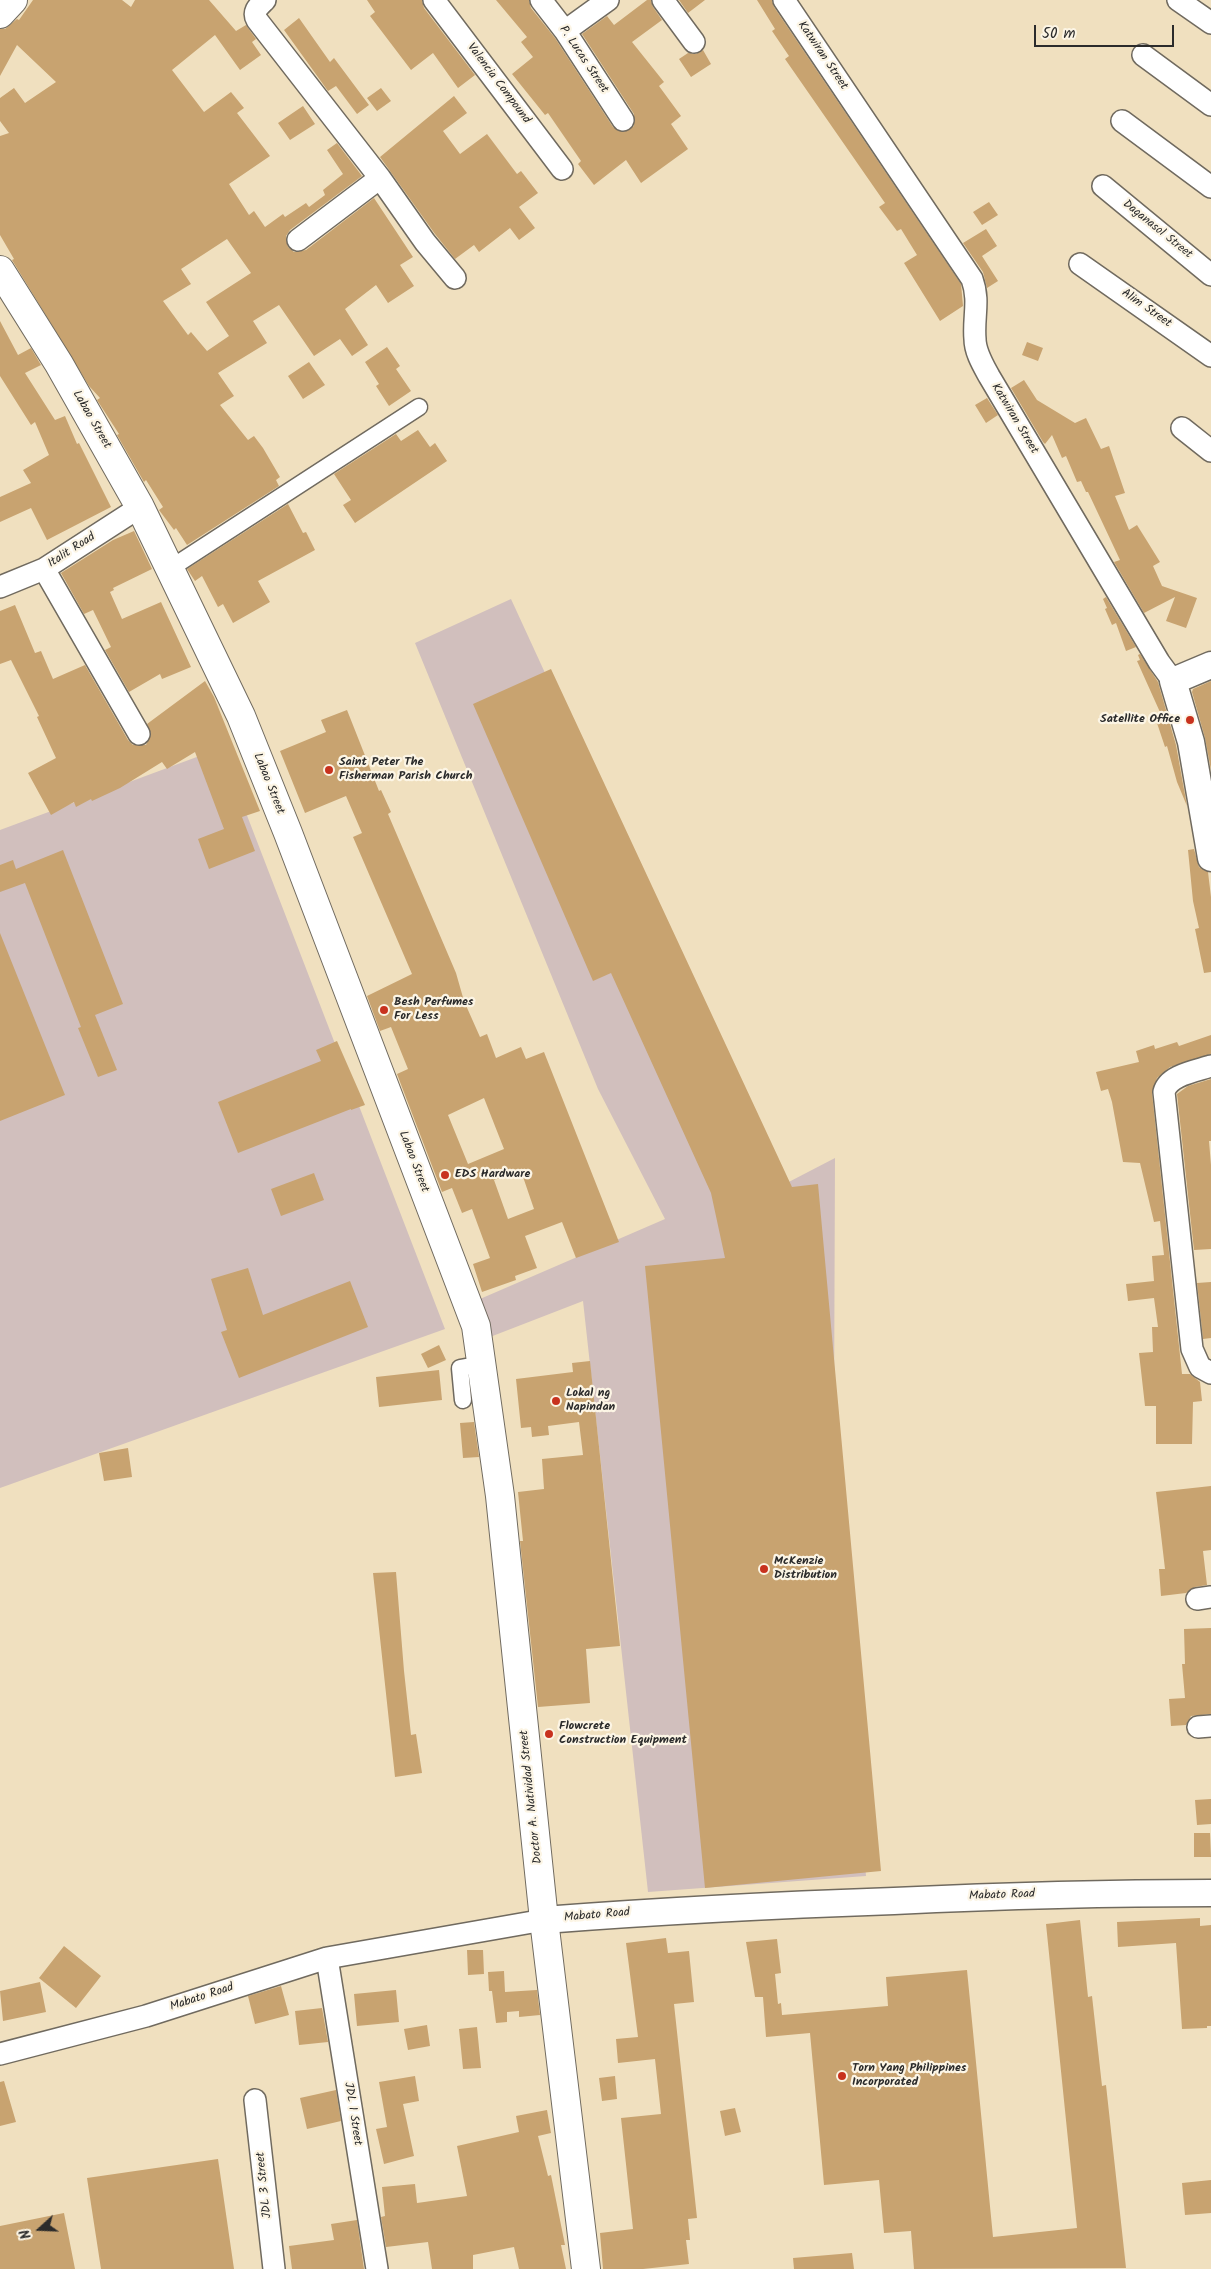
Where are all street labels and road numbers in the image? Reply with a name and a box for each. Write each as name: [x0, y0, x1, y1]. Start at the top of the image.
street label: Katwiran Street: [794, 19, 850, 93]
street label: P. Lucas Street: [555, 24, 611, 96]
street label: Valencia Compound: [463, 41, 533, 127]
street label: Daganasol Street: [1119, 198, 1195, 262]
street label: Alim Street: [1118, 287, 1174, 331]
street label: Katwiran Street: [987, 381, 1041, 457]
street label: Labao Street: [69, 388, 113, 452]
street label: Italit Road: [46, 530, 98, 572]
street label: Labao Street: [249, 751, 287, 817]
street label: Labao Street: [395, 1129, 431, 1195]
street label: Doctor A. Natividad Street: [518, 1729, 546, 1865]
street label: Mabato Road: [969, 1888, 1035, 1904]
street label: Mabato Road: [564, 1906, 630, 1926]
street label: Mabato Road: [168, 1981, 236, 2015]
street label: JDL 1 Street: [340, 2081, 364, 2147]
street label: JDL 3 Street: [254, 2151, 276, 2219]

